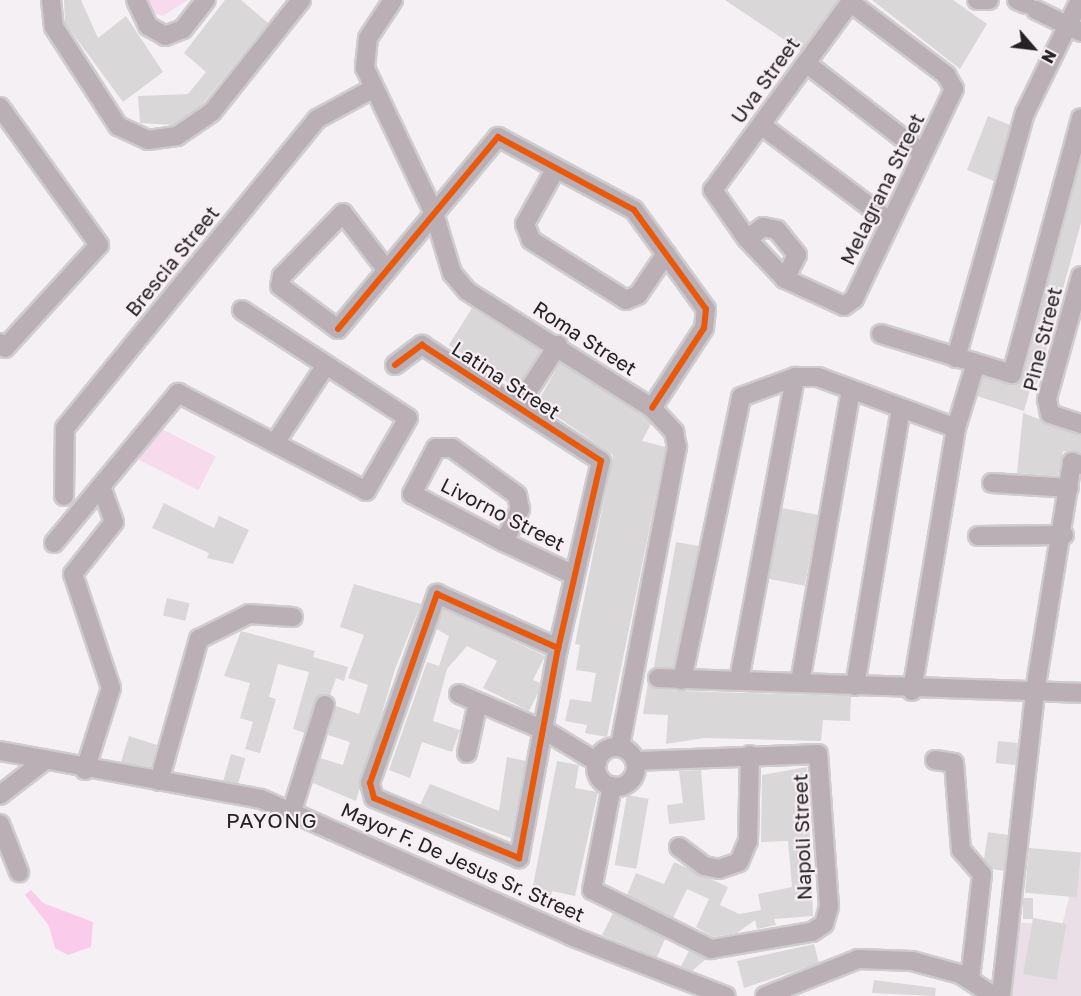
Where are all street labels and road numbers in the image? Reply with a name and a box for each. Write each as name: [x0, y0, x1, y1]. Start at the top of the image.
street label: Uva Street: [726, 32, 804, 128]
street label: Melagrana Street: [835, 109, 929, 269]
street label: Brescia Street: [120, 201, 224, 321]
street label: Pine Street: [1017, 284, 1067, 394]
street label: Roma Street: [529, 296, 641, 380]
street label: Latina Street: [448, 336, 564, 424]
street label: Livorno Street: [437, 472, 569, 556]
street label: Napoli Street: [788, 773, 816, 901]
street label: Mayor F. De Jesus Sr. Street: [337, 797, 589, 927]

